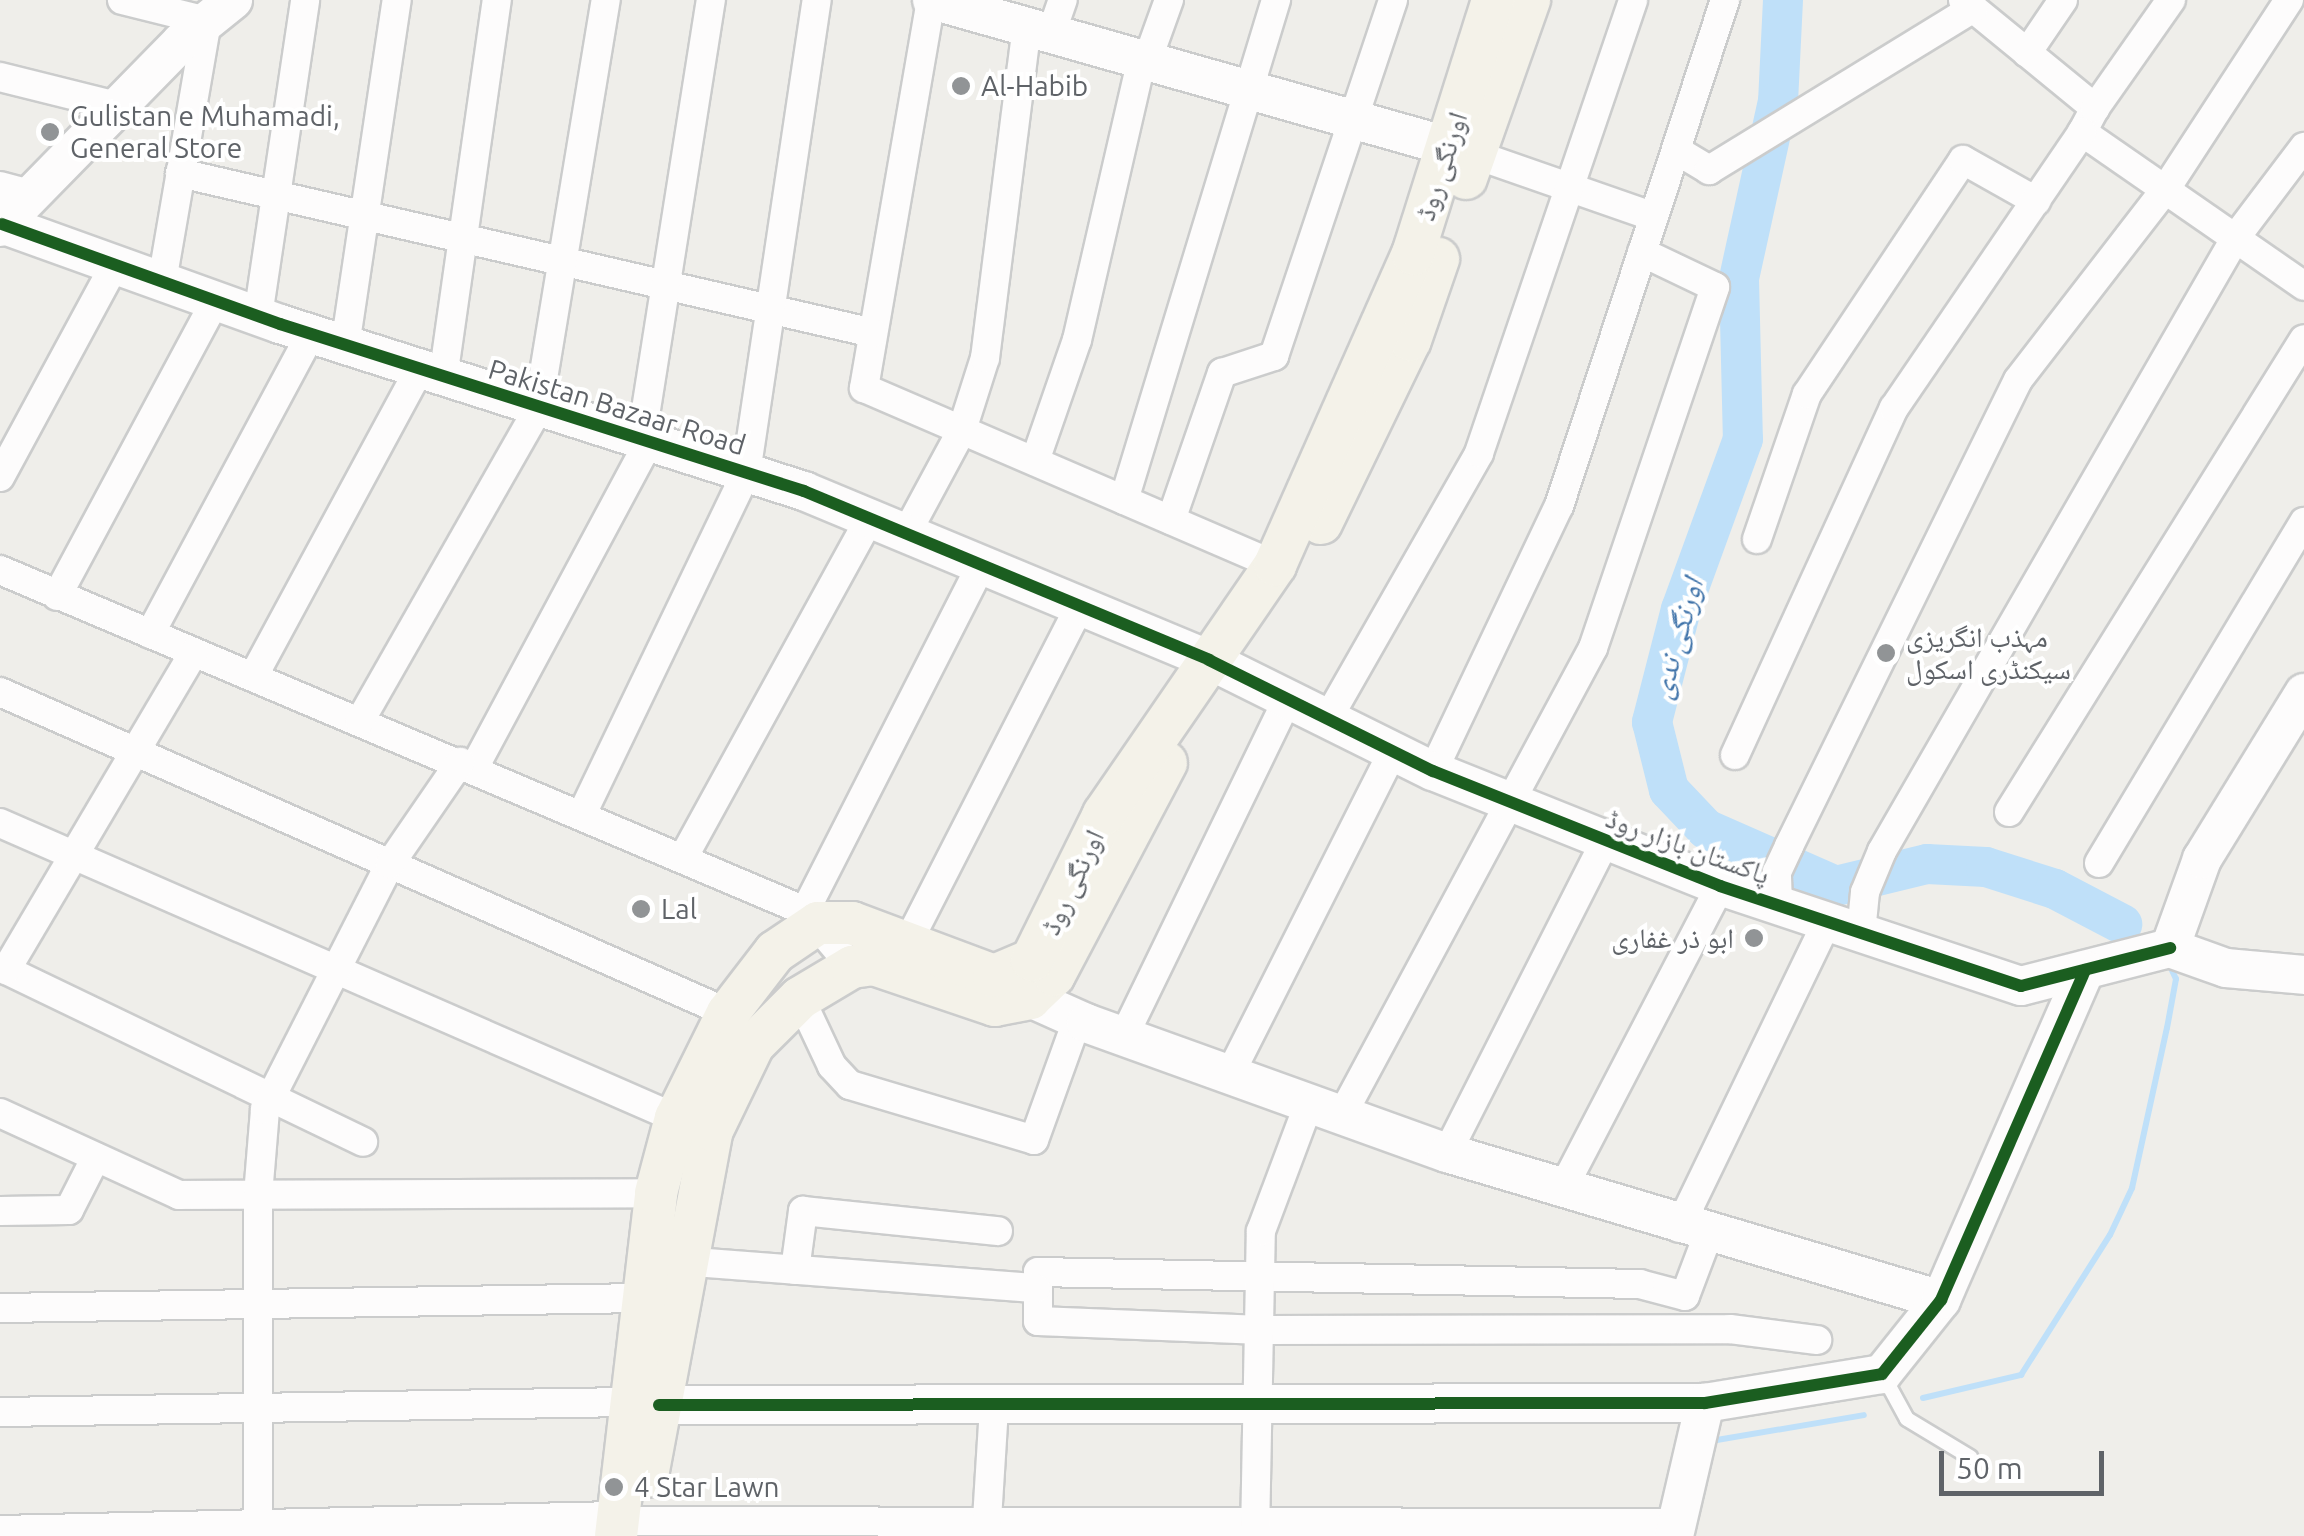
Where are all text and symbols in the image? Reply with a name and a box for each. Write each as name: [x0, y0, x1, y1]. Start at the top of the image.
place label: Al-Habib: [981, 69, 1088, 103]
marker: Al-Habib: [950, 75, 972, 97]
place label: Gulistan e Muhamadi, General Store: [70, 99, 340, 165]
street label: اورنگی روڈ: [1408, 107, 1474, 225]
marker: Gulistan e Muhamadi, General Store: [39, 121, 61, 143]
street label: Pakistan Bazaar Road: [484, 352, 750, 462]
water label: اورنگی ندی: [1642, 574, 1710, 702]
place label: مہذب انگریزی سیکنڈری اسکول: [1906, 620, 2071, 686]
marker: مہذب انگریزی سیکنڈری اسکول: [1875, 642, 1897, 664]
street label: پاکستان بازار روڈ: [1602, 801, 1774, 891]
street label: اورنگی روڈ: [1033, 824, 1111, 940]
place label: Lal: [661, 892, 697, 926]
marker: Lal: [630, 898, 652, 920]
place label: ابو ذر غفاری: [1611, 921, 1734, 955]
marker: ابو ذر غفاری: [1743, 927, 1765, 949]
scale bar: [1944, 1431, 2109, 1493]
text: 50 m: [1956, 1451, 2023, 1485]
place label: 4 Star Lawn: [634, 1470, 780, 1504]
marker: 4 Star Lawn: [603, 1476, 625, 1498]

